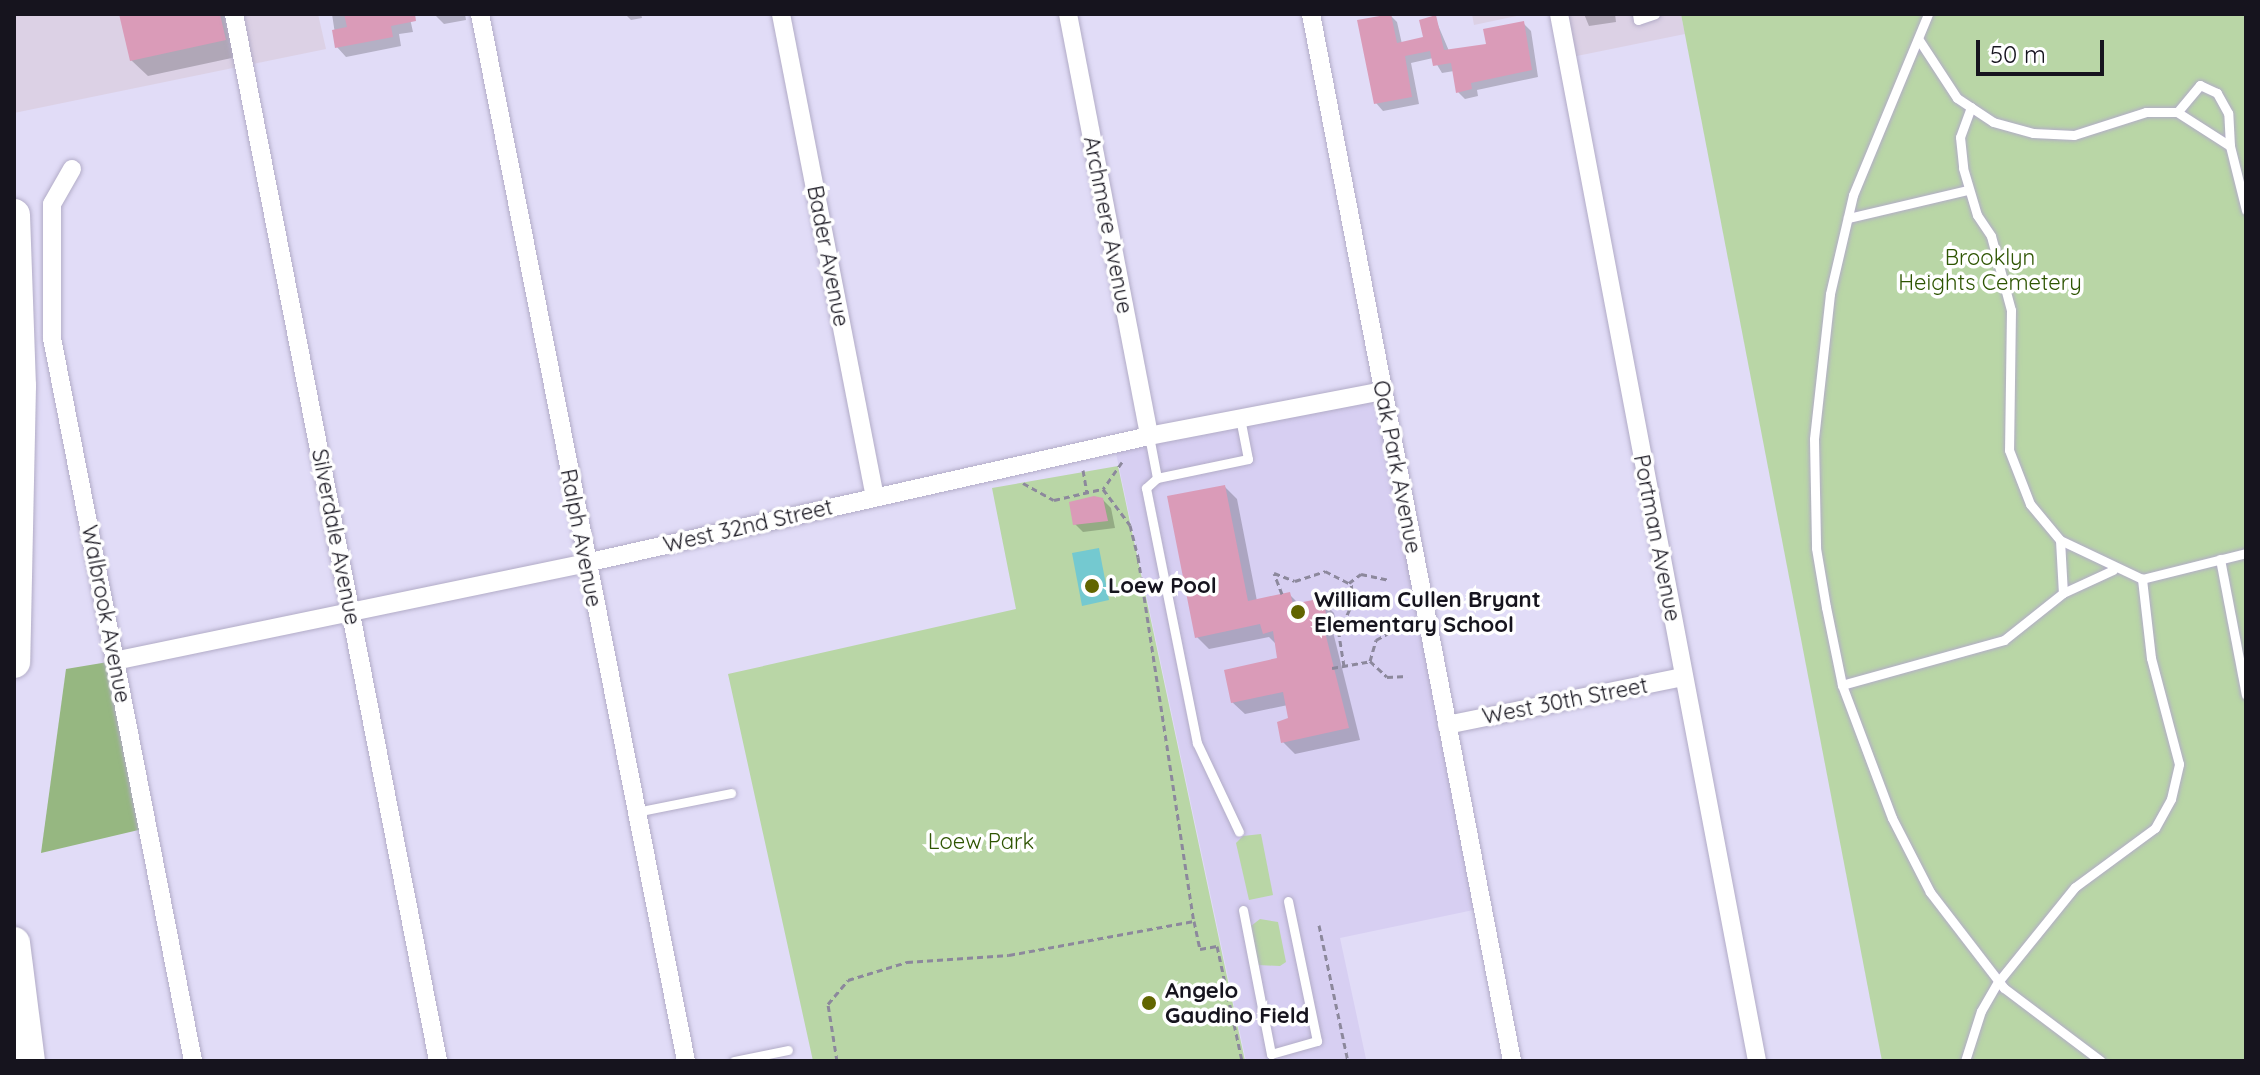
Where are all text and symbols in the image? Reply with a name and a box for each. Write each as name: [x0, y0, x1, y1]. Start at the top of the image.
scale bar: [1980, 24, 2108, 74]
text: 50 m: [1990, 39, 2046, 69]
street label: Archmere Avenue: [1078, 134, 1138, 316]
street label: Bader Avenue: [801, 183, 855, 329]
park label: Brooklyn Heights Cemetery: [1898, 244, 2082, 296]
street label: Oak Park Avenue: [1367, 378, 1427, 556]
street label: Silverdale Avenue: [306, 447, 366, 627]
street label: Portman Avenue: [1628, 452, 1686, 624]
street label: Ralph Avenue: [555, 467, 607, 609]
street label: West 32nd Street: [661, 494, 835, 558]
street label: Walbrook Avenue: [76, 523, 136, 705]
place label: Loew Pool: [1108, 573, 1217, 599]
marker: Loew Pool: [1083, 577, 1101, 595]
place label: William Cullen Bryant Elementary School: [1314, 586, 1541, 638]
marker: William Cullen Bryant Elementary School: [1289, 603, 1307, 621]
street label: West 30th Street: [1480, 672, 1650, 730]
park label: Loew Park: [928, 829, 1034, 855]
place label: Angelo Gaudino Field: [1165, 977, 1309, 1028]
marker: Angelo Gaudino Field: [1140, 994, 1158, 1012]

